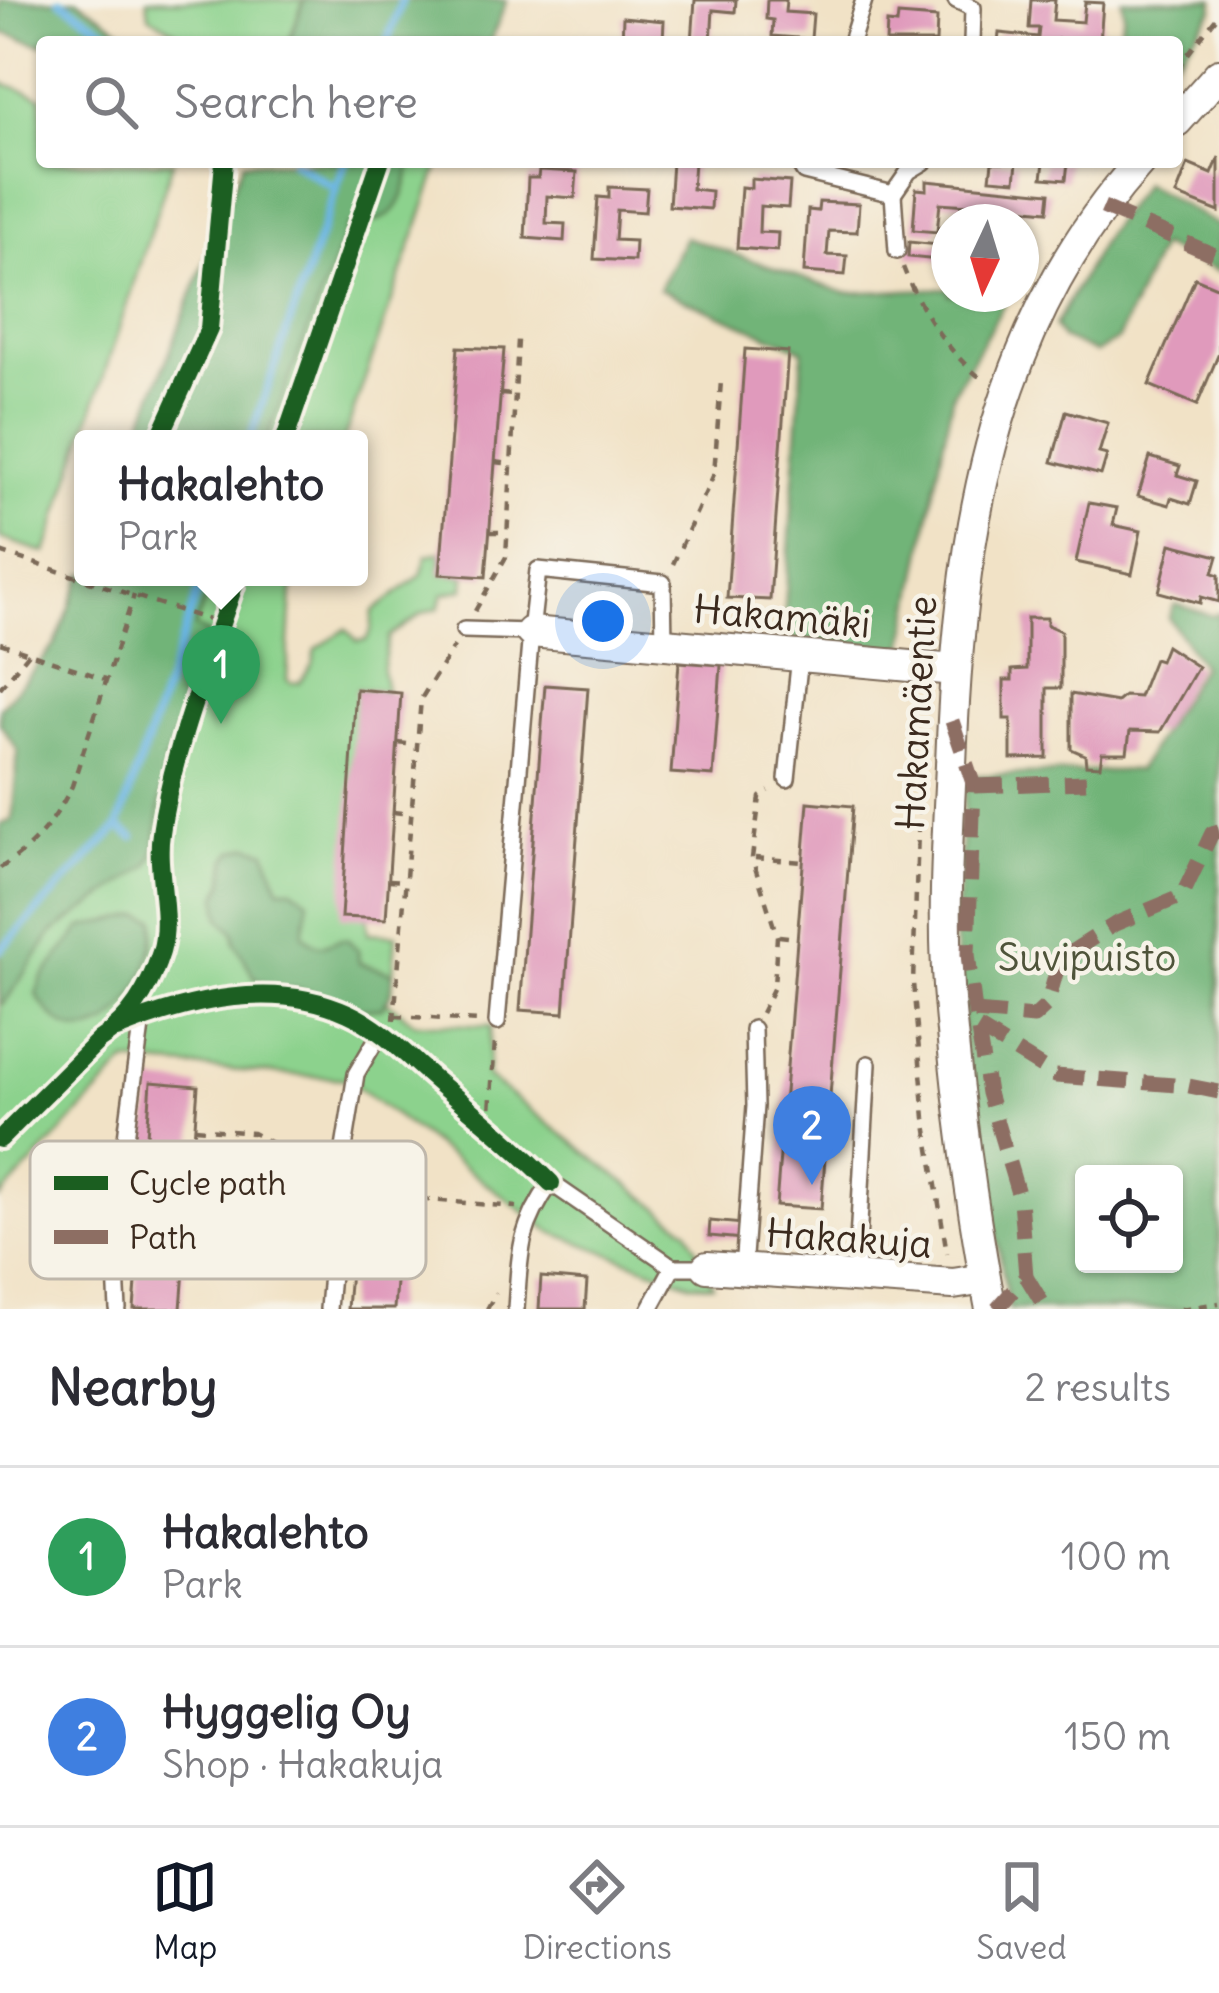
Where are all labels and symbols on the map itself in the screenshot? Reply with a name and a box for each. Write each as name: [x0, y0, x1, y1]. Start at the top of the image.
north arrow: [931, 204, 1039, 312]
street label: Hakamäki: [692, 584, 872, 649]
your location: [573, 591, 633, 651]
street label: Hakamäentie: [886, 595, 947, 831]
pin: 1: [182, 625, 260, 724]
park label: Suvipuisto: [998, 933, 1176, 982]
pin: 2: [773, 1086, 851, 1185]
legend: [30, 1141, 426, 1279]
text: Cycle path: [129, 1162, 287, 1204]
street label: Hakakuja: [765, 1208, 933, 1269]
text: Path: [129, 1216, 197, 1258]

